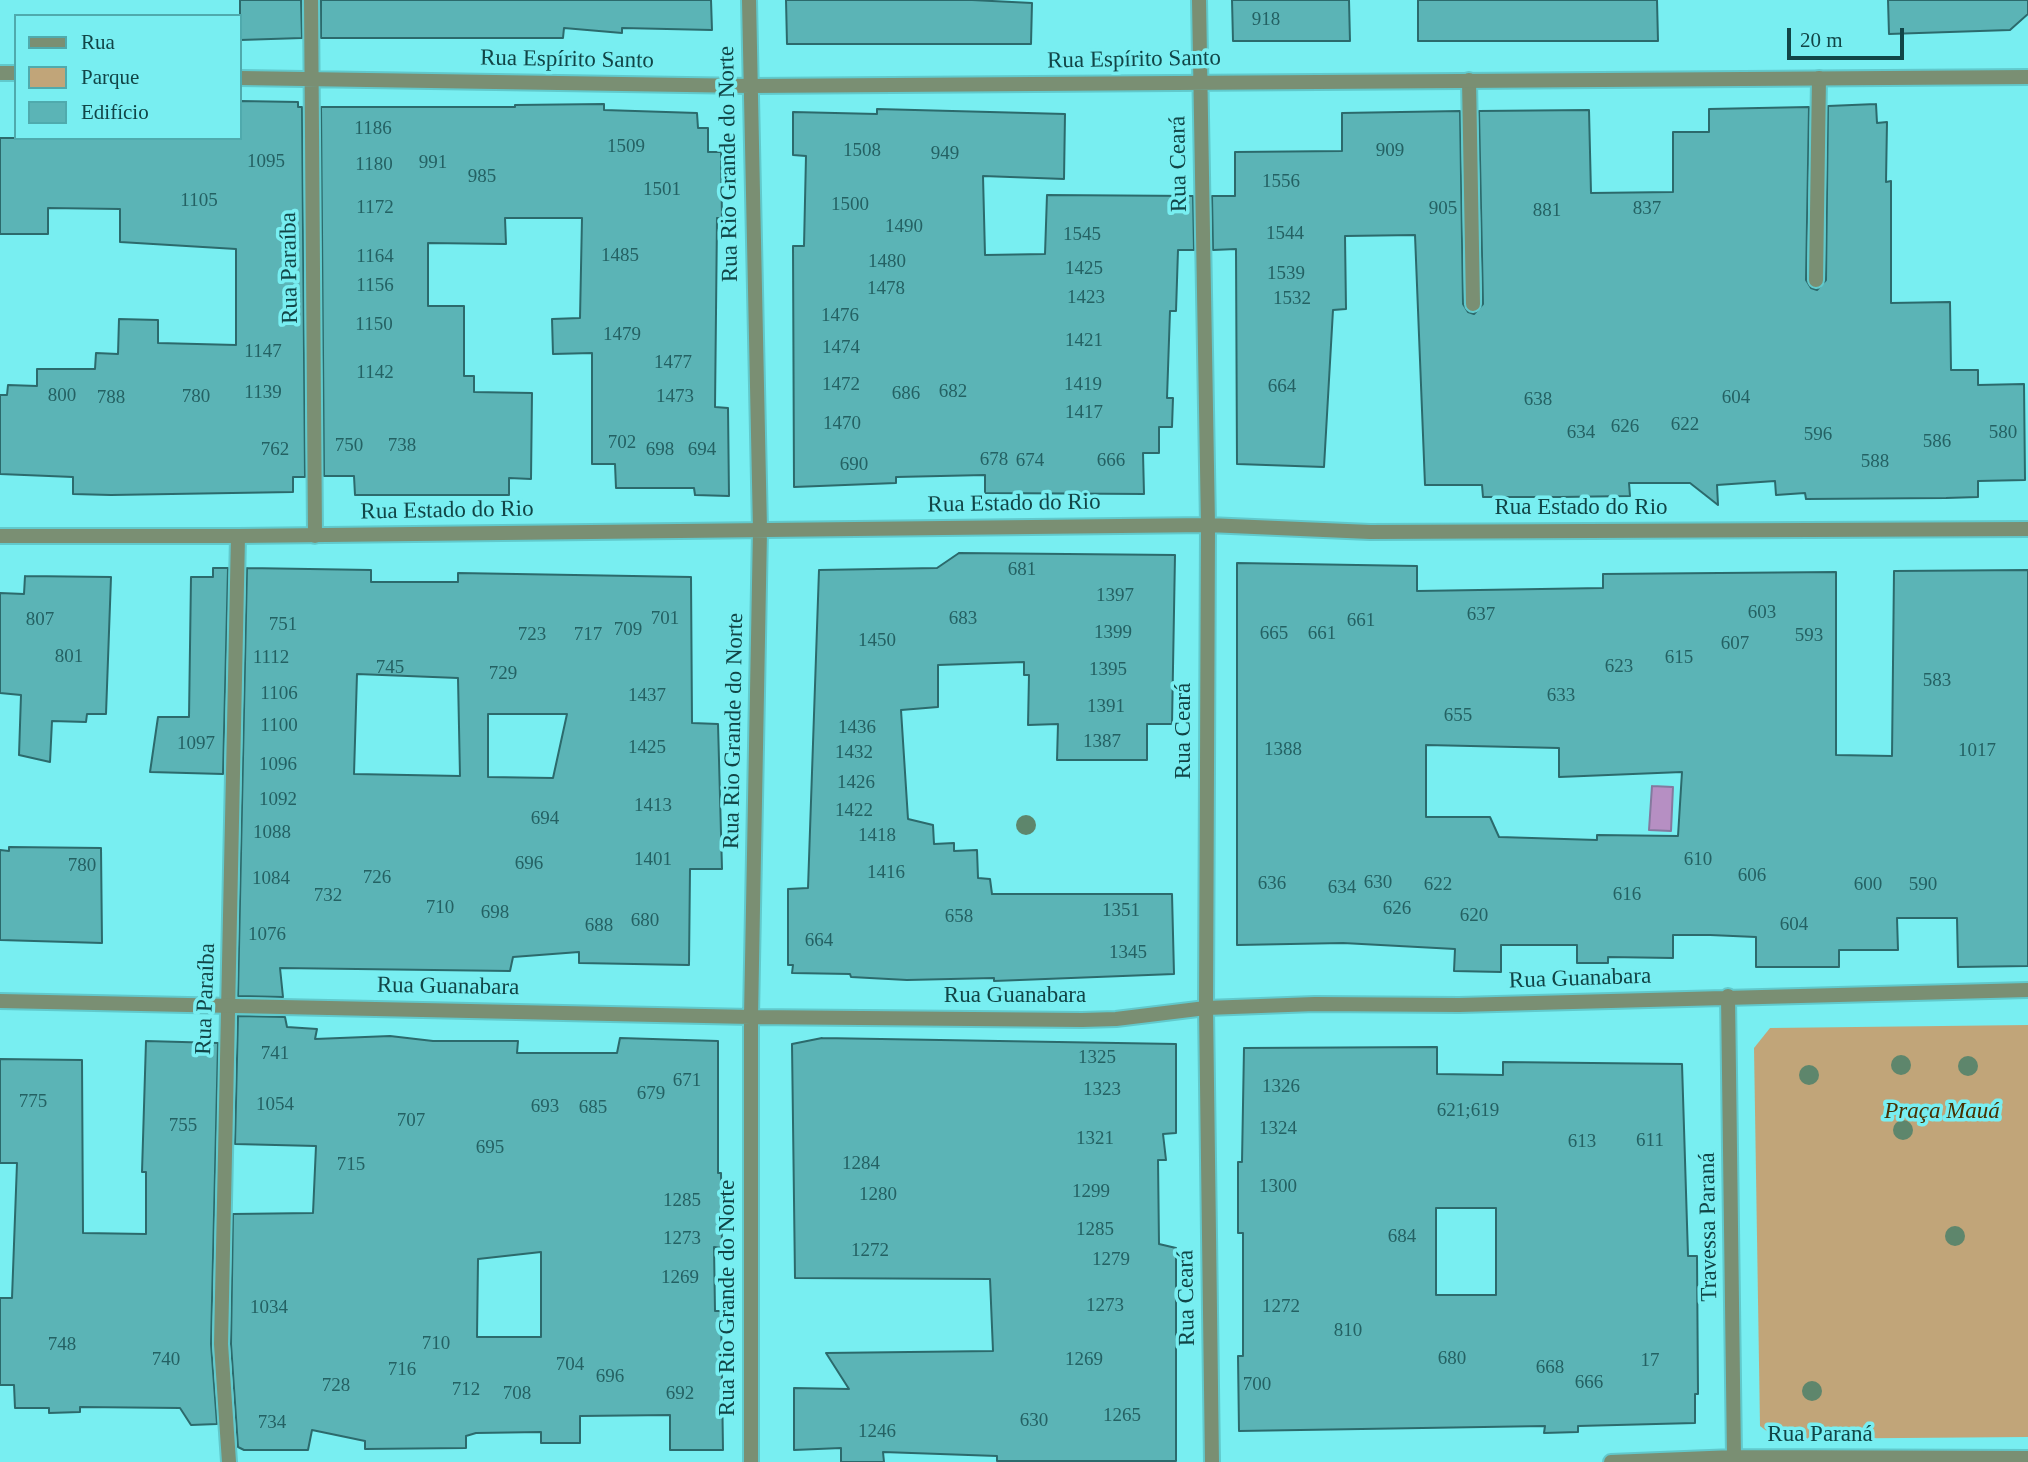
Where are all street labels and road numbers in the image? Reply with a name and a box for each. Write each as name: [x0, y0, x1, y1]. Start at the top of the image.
street label: Rua Espírito Santo: [480, 45, 654, 75]
street label: Rua Espírito Santo: [1047, 45, 1221, 75]
street label: Rua Rio Grande do Norte: [713, 46, 745, 282]
street label: Rua Ceará: [1164, 116, 1194, 212]
street label: Rua Paraíba: [275, 212, 305, 324]
street label: Rua Estado do Rio: [927, 489, 1101, 519]
street label: Rua Estado do Rio: [1494, 494, 1668, 522]
street label: Rua Estado do Rio: [360, 496, 534, 526]
street label: Rua Rio Grande do Norte: [718, 613, 750, 849]
street label: Rua Ceará: [1170, 683, 1198, 779]
street label: Rua Paraíba: [190, 943, 222, 1055]
street label: Rua Guanabara: [1508, 963, 1652, 995]
street label: Rua Guanabara: [377, 972, 519, 1002]
street label: Rua Guanabara: [944, 982, 1086, 1010]
street label: Travessa Paraná: [1694, 1152, 1724, 1302]
street label: Rua Rio Grande do Norte: [714, 1180, 742, 1416]
street label: Rua Ceará: [1172, 1250, 1202, 1346]
street label: Rua Paraná: [1767, 1421, 1873, 1449]

